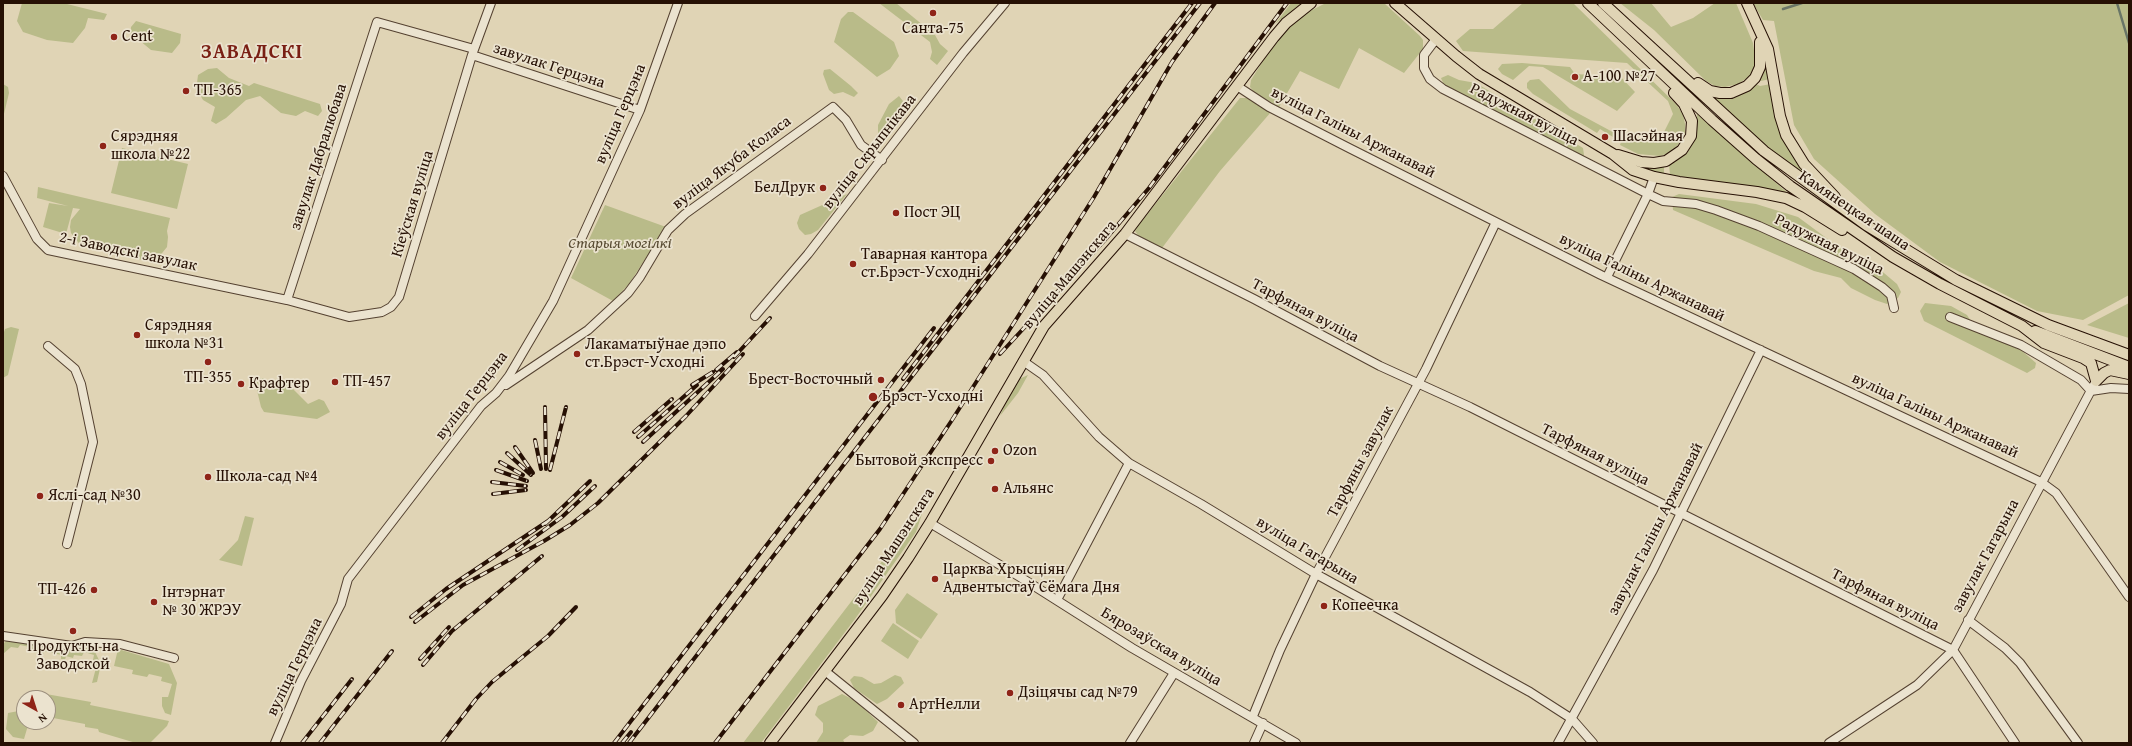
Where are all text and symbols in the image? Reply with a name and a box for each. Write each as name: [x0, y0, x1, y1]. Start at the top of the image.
marker: Санта-75: [928, 8, 938, 18]
place label: Санта-75: [902, 19, 964, 39]
place label: Cent: [122, 27, 153, 47]
marker: Cent: [109, 32, 119, 42]
street label: завулак Герцэна: [491, 39, 607, 93]
district label: ЗАВАДСКІ: [201, 41, 303, 65]
street label: вуліца Герцэна: [591, 61, 651, 167]
place label: А-100 №27: [1583, 67, 1655, 87]
marker: А-100 №27: [1570, 72, 1580, 82]
street label: Радужная вуліца: [1467, 79, 1581, 151]
place label: ТП-365: [194, 81, 242, 101]
street label: завулак Дабралюбава: [286, 81, 352, 233]
street label: вуліца Галіны Аржанавай: [1268, 83, 1438, 183]
marker: ТП-365: [181, 86, 191, 96]
street label: вуліца Скрыпнікава: [819, 91, 921, 213]
street label: вуліца Якуба Коласа: [669, 112, 795, 214]
place label: Сярэдняя школа №22: [111, 127, 190, 165]
place label: Шасэйная: [1613, 127, 1683, 147]
marker: Шасэйная: [1600, 132, 1610, 142]
marker: Сярэдняя школа №22: [98, 141, 108, 151]
street label: Кіеўская вуліца: [388, 148, 438, 260]
street label: Камянецкая шаша: [1795, 167, 1913, 255]
place label: БелДрук: [754, 178, 815, 198]
marker: БелДрук: [818, 183, 828, 193]
place label: Пост ЭЦ: [904, 203, 960, 223]
marker: Пост ЭЦ: [891, 208, 901, 218]
street label: Радужная вуліца: [1771, 210, 1887, 280]
street label: вуліца Машэнскага: [1019, 217, 1121, 333]
street label: 2-і Заводскі завулак: [57, 228, 199, 276]
street label: вуліца Галіны Аржанавай: [1556, 230, 1728, 326]
park label: Старыя могілкі: [568, 234, 672, 254]
place label: Таварная кантора ст.Брэст-Усходні: [861, 245, 988, 283]
marker: Таварная кантора ст.Брэст-Усходні: [848, 259, 858, 269]
street label: Тарфяная вуліца: [1248, 275, 1362, 347]
place label: Сярэдняя школа №31: [145, 316, 224, 354]
marker: Сярэдняя школа №31: [132, 330, 142, 340]
place label: Лакаматыўнае дэпо ст.Брэст-Усходні: [585, 335, 726, 373]
street label: вуліца Герцэна: [432, 348, 512, 444]
marker: Лакаматыўнае дэпо ст.Брэст-Усходні: [572, 349, 582, 359]
marker: ТП-355: [203, 357, 213, 367]
place label: ТП-355: [184, 368, 232, 388]
street label: вуліца Галіны Аржанавай: [1849, 369, 2021, 463]
place label: Брест-Восточный: [749, 370, 873, 390]
place label: ТП-457: [343, 372, 391, 392]
place label: Крафтер: [249, 374, 310, 394]
marker: Брест-Восточный: [876, 375, 886, 385]
marker: ТП-457: [330, 377, 340, 387]
marker: Крафтер: [236, 379, 246, 389]
place label: Брэст-Усходні: [882, 387, 983, 407]
marker: Брэст-Усходні: [867, 391, 879, 403]
street label: Тарфяны завулак: [1324, 403, 1398, 521]
street label: Тарфяная вуліца: [1538, 420, 1652, 490]
street label: завулак Галіны Аржанавай: [1604, 440, 1708, 618]
place label: Ozon: [1003, 441, 1037, 461]
marker: Ozon: [990, 446, 1000, 456]
place label: Бытовой экспресс: [856, 451, 983, 471]
marker: Бытовой экспресс: [986, 456, 996, 466]
place label: Школа-сад №4: [216, 467, 318, 487]
marker: Школа-сад №4: [203, 472, 213, 482]
place label: Альянс: [1003, 479, 1054, 499]
marker: Альянс: [990, 484, 1000, 494]
street label: вуліца Машэнскага: [849, 485, 939, 609]
place label: Яслі-сад №30: [48, 486, 141, 506]
marker: Яслі-сад №30: [35, 491, 45, 501]
street label: завулак Гагарына: [1948, 496, 2024, 616]
street label: вуліца Гагарына: [1252, 513, 1362, 589]
place label: Царква Хрысціян Адвентыстаў Сёмага Дня: [943, 560, 1120, 598]
street label: Тарфяная вуліца: [1828, 565, 1942, 635]
marker: Царква Хрысціян Адвентыстаў Сёмага Дня: [930, 574, 940, 584]
place label: ТП-426: [38, 580, 86, 600]
place label: Інтэрнат № 30 ЖРЭУ: [162, 583, 241, 621]
marker: ТП-426: [89, 585, 99, 595]
place label: Копеечка: [1332, 596, 1399, 616]
marker: Інтэрнат № 30 ЖРЭУ: [149, 597, 159, 607]
marker: Копеечка: [1319, 601, 1329, 611]
street label: Бярозаўская вуліца: [1097, 603, 1225, 691]
street label: вуліца Герцэна: [263, 615, 327, 719]
marker: Продукты на Заводской: [68, 626, 78, 636]
place label: Продукты на Заводской: [27, 637, 119, 675]
place label: Дзіцячы сад №79: [1018, 683, 1138, 703]
marker: Дзіцячы сад №79: [1005, 688, 1015, 698]
north arrow: [16, 690, 56, 730]
place label: АртНелли: [909, 695, 980, 715]
marker: АртНелли: [896, 700, 906, 710]
text: N: [35, 710, 51, 727]

